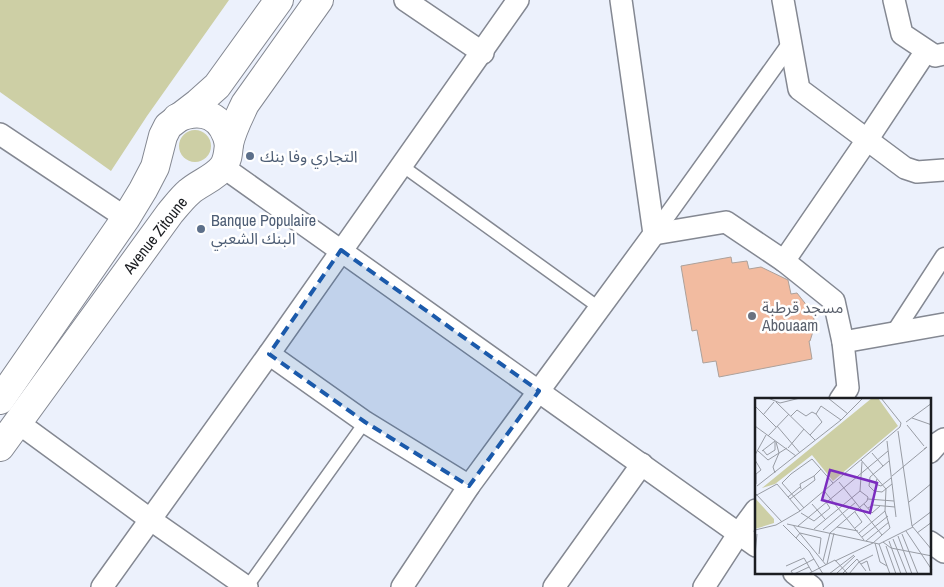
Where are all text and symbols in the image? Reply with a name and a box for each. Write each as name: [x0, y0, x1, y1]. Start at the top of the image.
place label: التجاري وفا بنك: [260, 145, 358, 169]
marker: التجاري وفا بنك: [244, 150, 256, 162]
street label: Avenue Zitoune: [117, 192, 192, 279]
place label: Banque Populaire البنك الشعبي: [211, 209, 316, 251]
marker: Banque Populaire البنك الشعبي: [195, 223, 207, 235]
place label: مسجد قرطبة Abouaam: [761, 296, 843, 336]
marker: مسجد قرطبة Abouaam: [746, 310, 758, 322]
inset map: [755, 398, 932, 574]

